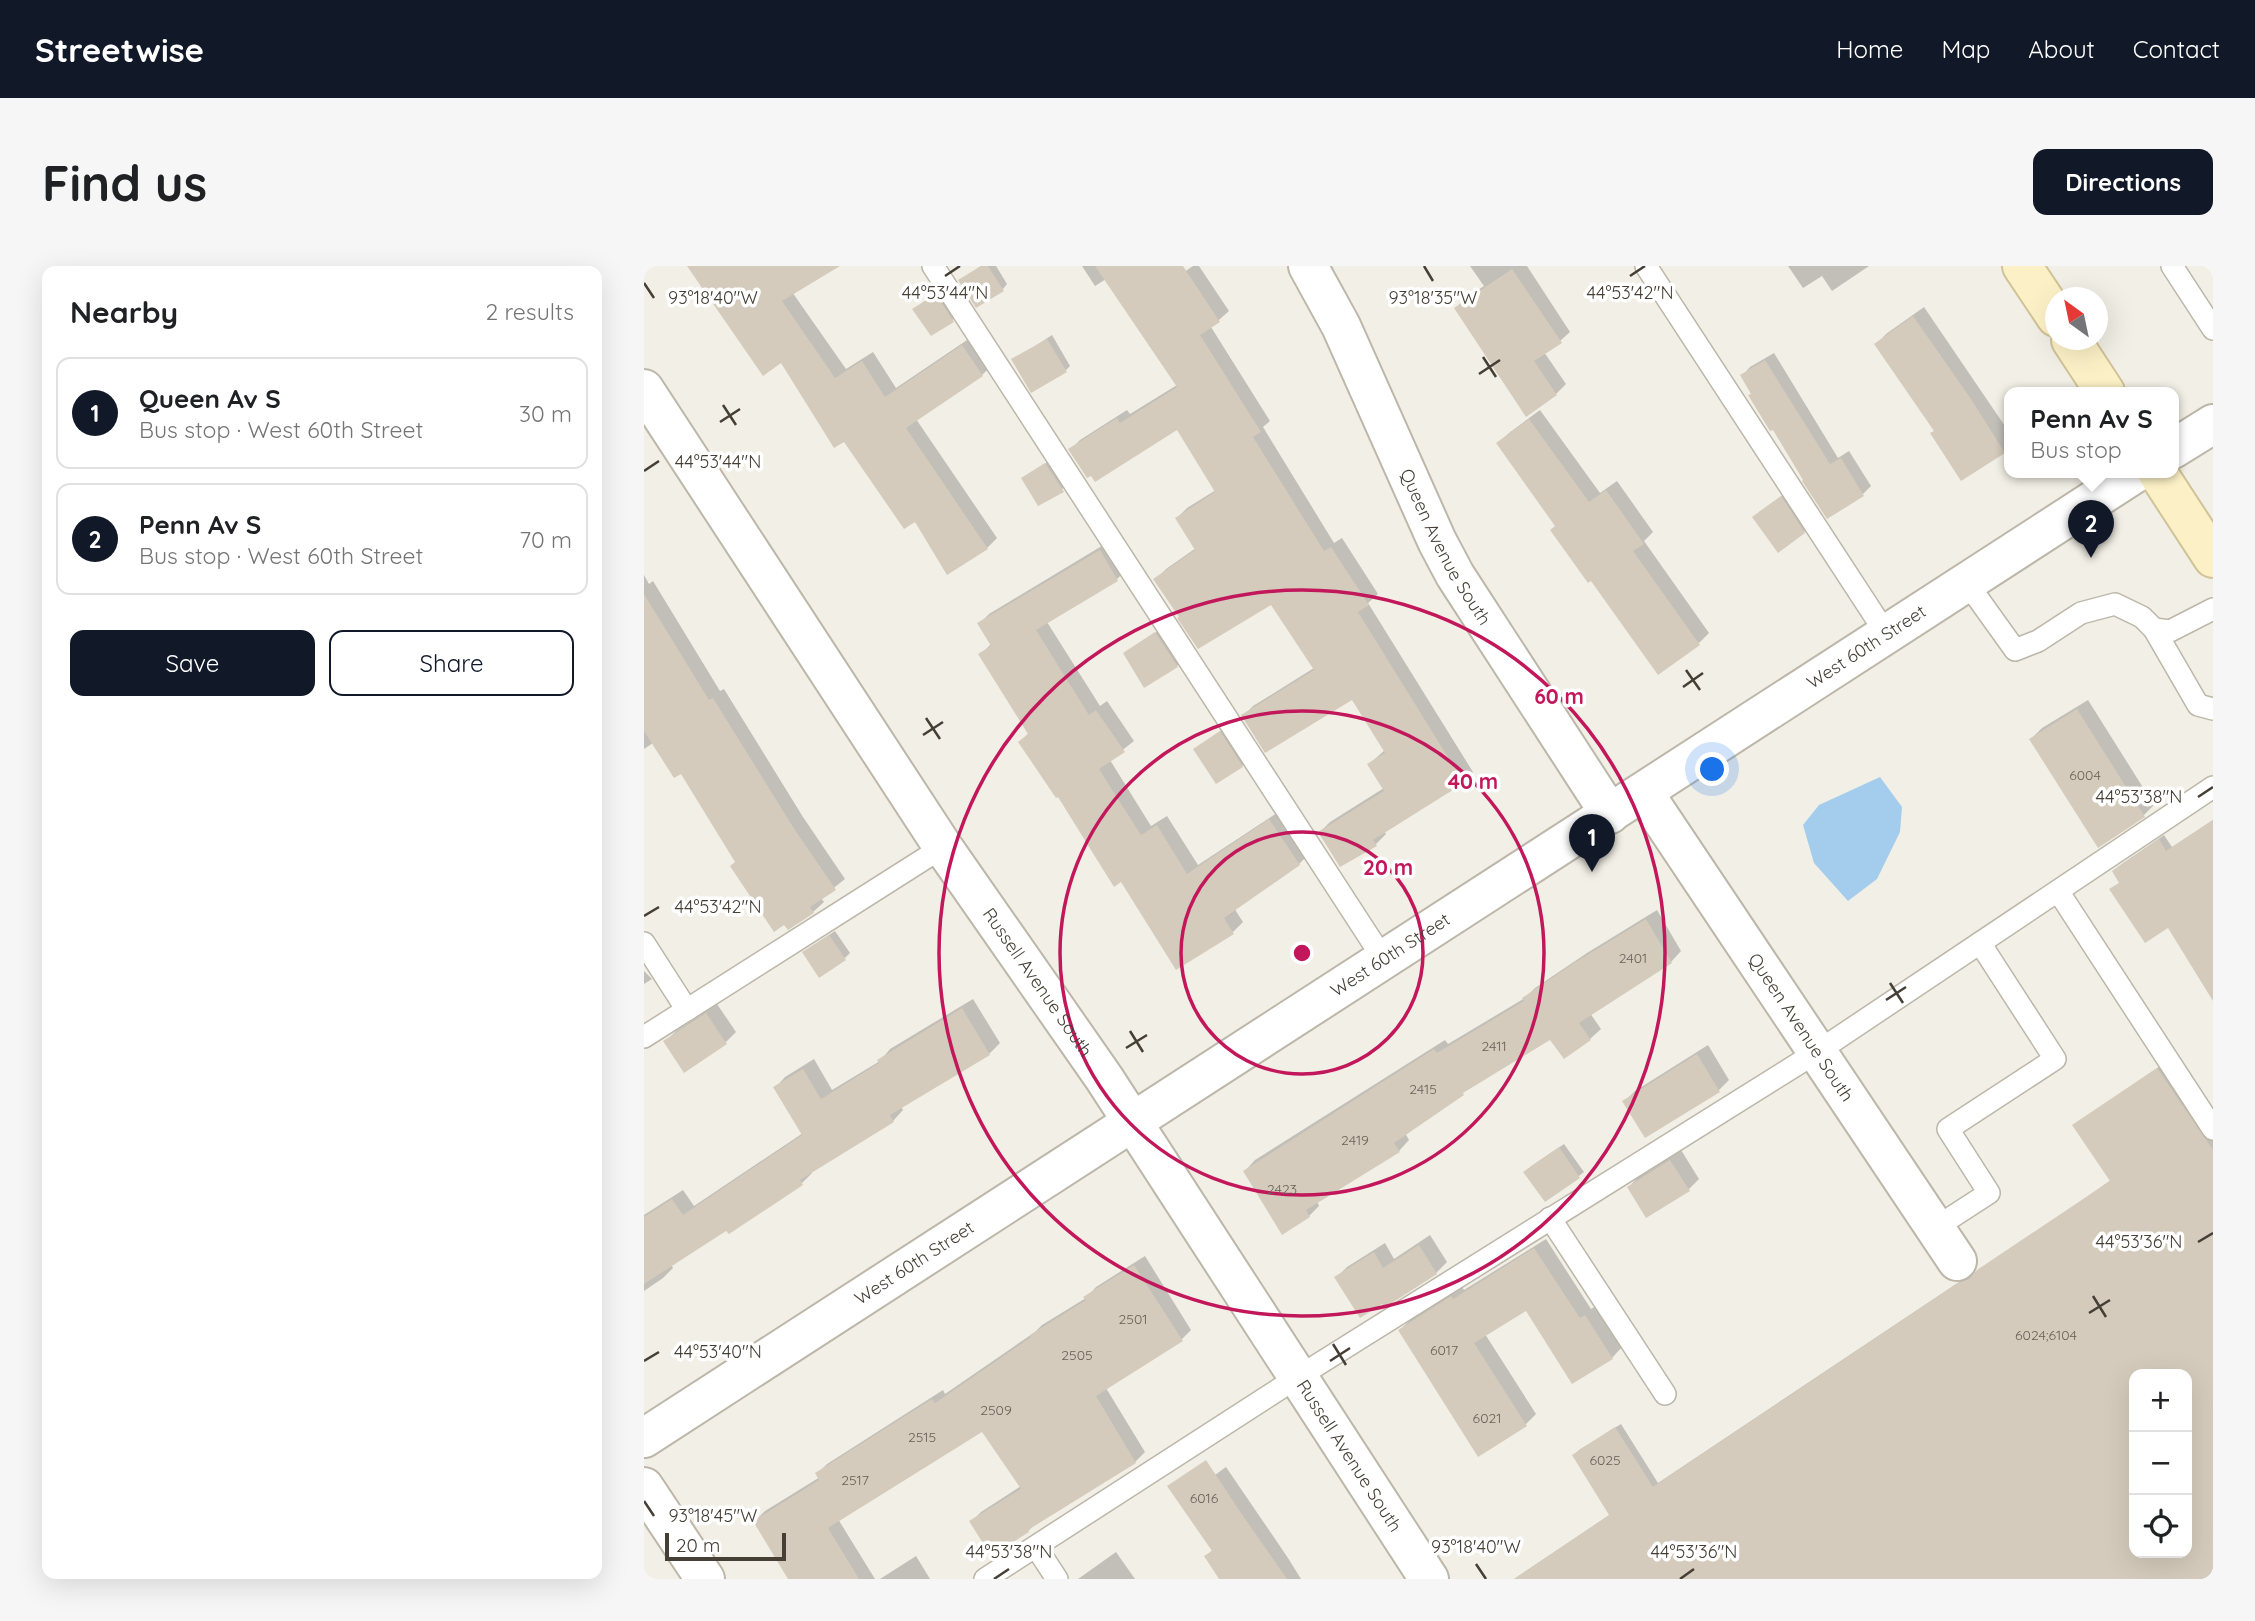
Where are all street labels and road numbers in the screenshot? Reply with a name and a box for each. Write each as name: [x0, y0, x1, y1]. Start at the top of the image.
street label: Queen Avenue South: [1395, 465, 1496, 629]
street label: West 60th Street: [1802, 600, 1930, 694]
street label: Russell Avenue South: [978, 903, 1098, 1061]
street label: West 60th Street: [1326, 908, 1454, 1002]
street label: Queen Avenue South: [1743, 948, 1859, 1106]
street label: West 60th Street: [850, 1216, 978, 1310]
street label: Russell Avenue South: [1292, 1375, 1407, 1536]

